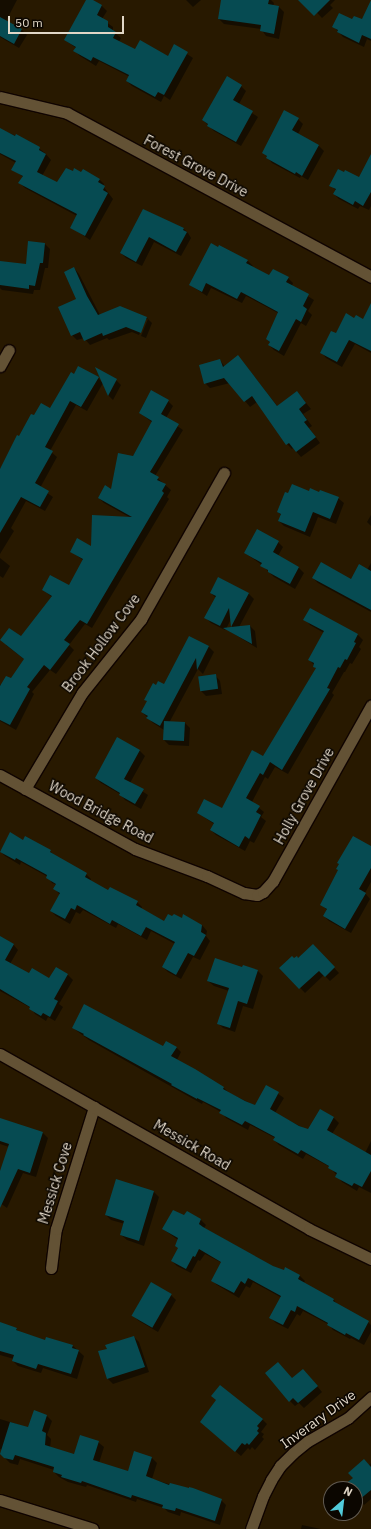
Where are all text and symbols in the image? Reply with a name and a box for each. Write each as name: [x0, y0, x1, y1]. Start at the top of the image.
scale bar: [10, 8, 126, 34]
text: 50 m: [15, 15, 43, 30]
street label: Forest Grove Drive: [141, 131, 251, 201]
street label: Brook Hollow Cove: [59, 591, 143, 695]
street label: Holly Grove Drive: [270, 745, 338, 847]
street label: Wood Bridge Road: [46, 777, 156, 847]
street label: Messick Road: [151, 1116, 233, 1174]
street label: Messick Cove: [35, 1140, 75, 1226]
street label: Inverary Drive: [277, 1386, 359, 1452]
north arrow: [323, 1481, 363, 1521]
text: N: [341, 1483, 355, 1499]

